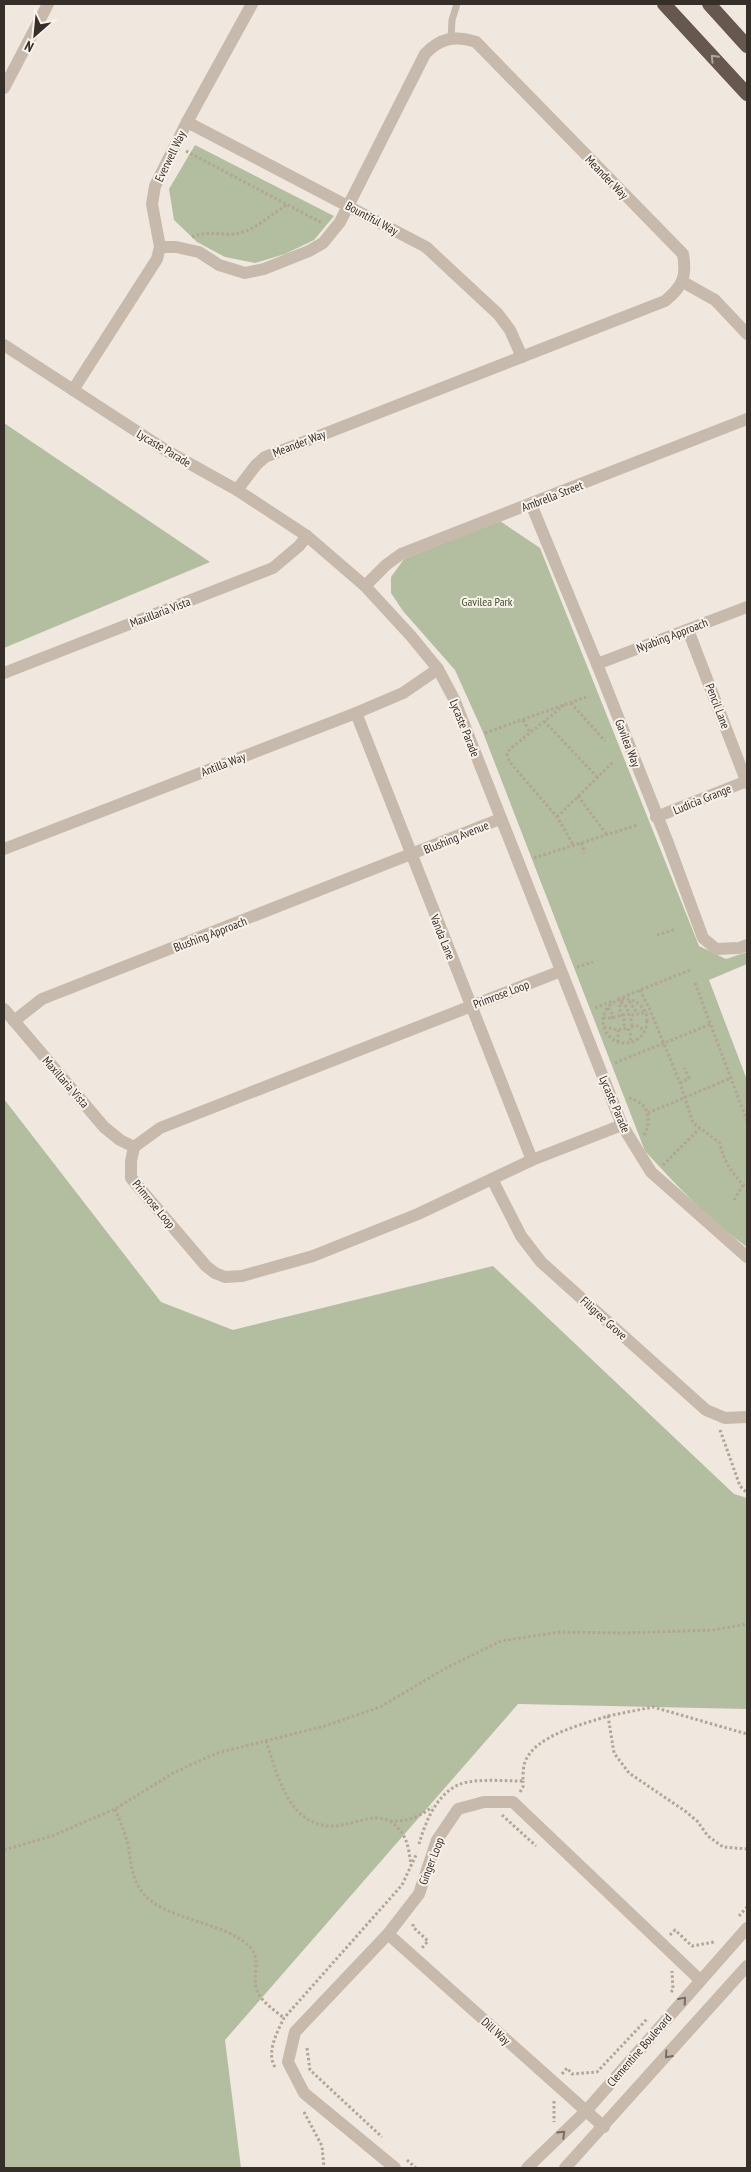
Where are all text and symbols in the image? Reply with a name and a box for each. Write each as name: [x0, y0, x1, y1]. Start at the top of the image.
north arrow: [10, 10, 60, 60]
text: N: [22, 37, 37, 56]
one-way arrow: [711, 55, 720, 64]
street label: Everwell Way: [151, 128, 189, 184]
street label: Meander Way: [582, 152, 632, 202]
street label: Bountiful Way: [343, 198, 401, 238]
street label: Lycaste Parade: [134, 426, 194, 470]
street label: Meander Way: [270, 426, 328, 460]
street label: Ambrella Street: [519, 477, 586, 515]
street label: Maxillaria Vista: [128, 594, 193, 630]
park label: Gavilea Park: [462, 594, 513, 609]
street label: Nyabing Approach: [634, 615, 710, 655]
street label: Pencil Lane: [703, 681, 733, 731]
street label: Lycaste Parade: [447, 697, 483, 759]
street label: Gavilea Way: [612, 717, 644, 769]
street label: Antilla Way: [199, 748, 248, 779]
street label: Ludicia Grange: [671, 781, 733, 817]
street label: Blushing Avenue: [421, 817, 491, 857]
street label: Vanda Lane: [427, 911, 459, 962]
street label: Blushing Approach: [171, 913, 249, 955]
street label: Primrose Loop: [471, 976, 531, 1012]
street label: Maxillaria Vista: [39, 1053, 93, 1111]
street label: Lycaste Parade: [596, 1073, 634, 1135]
street label: Primrose Loop: [129, 1177, 179, 1231]
street label: Filigree Grove: [578, 1293, 630, 1343]
street label: Ginger Loop: [415, 1835, 447, 1887]
one-way arrow: [677, 1997, 686, 2006]
street label: Clementine Boulevard: [603, 2011, 675, 2089]
street label: Dill Way: [478, 2014, 514, 2048]
one-way arrow: [665, 2049, 674, 2058]
one-way arrow: [557, 2131, 566, 2140]

